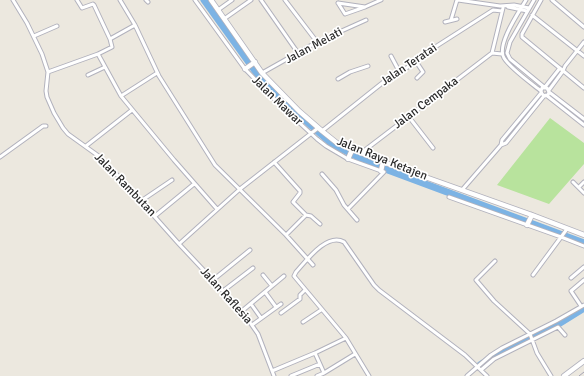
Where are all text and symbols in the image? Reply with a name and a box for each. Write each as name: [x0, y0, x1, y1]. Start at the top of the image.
street label: Jalan Melati: [283, 25, 345, 67]
street label: Jalan Teratai: [378, 41, 440, 89]
street label: Jalan Mawar: [249, 73, 305, 129]
street label: Jalan Cempaka: [391, 74, 461, 132]
street label: Jalan Raya Ketajen: [335, 134, 429, 184]
street label: Jalan Rambutan: [91, 150, 159, 220]
street label: Jalan Raflesia: [197, 265, 255, 327]

